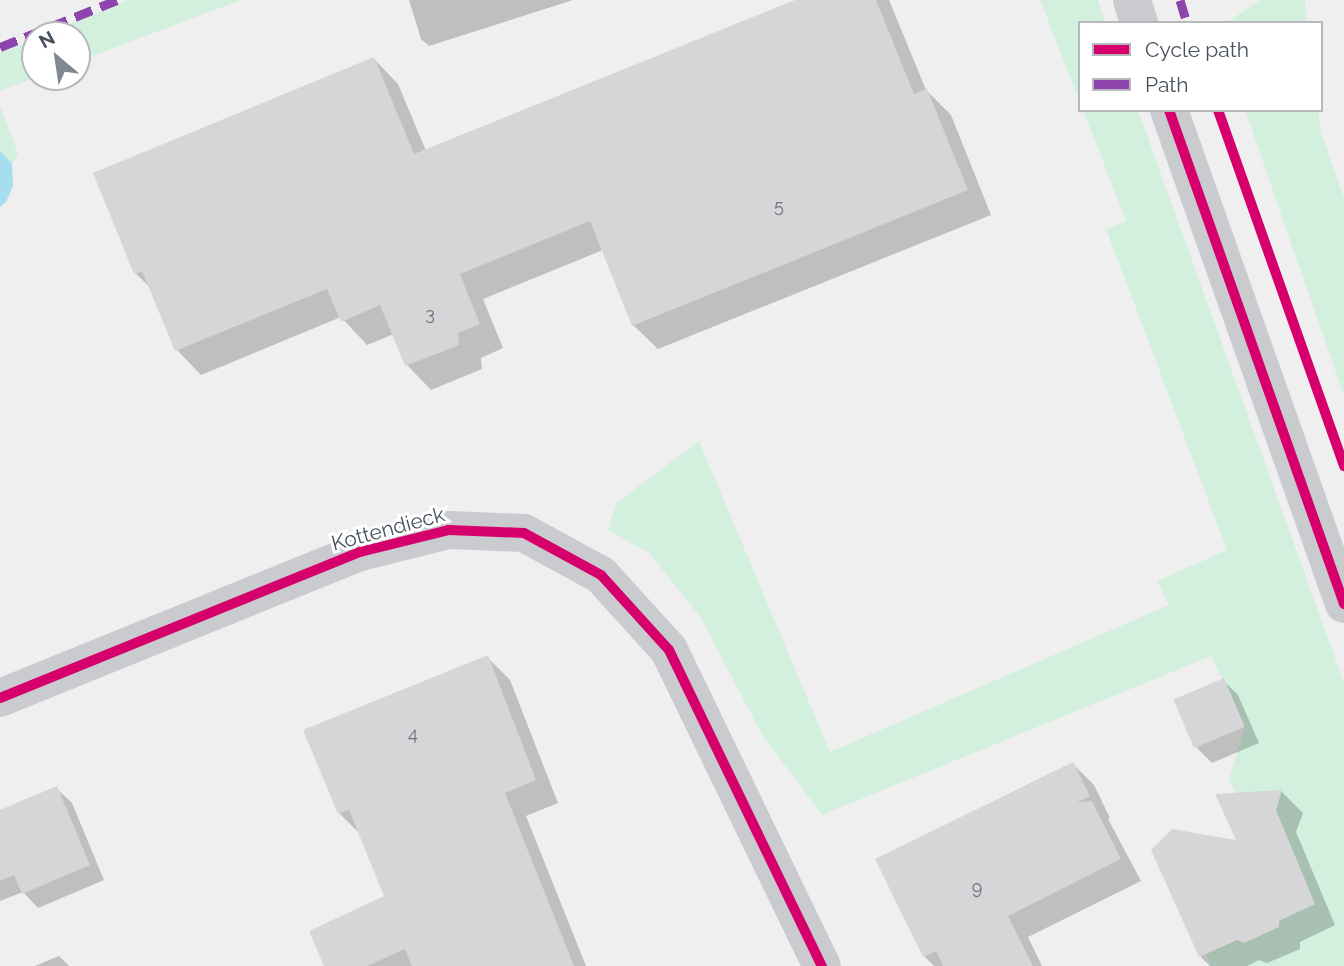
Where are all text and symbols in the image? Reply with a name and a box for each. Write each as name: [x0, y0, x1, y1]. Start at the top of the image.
north arrow: [21, 21, 91, 91]
legend: [1078, 21, 1323, 112]
text: N: [35, 26, 58, 53]
text: Cycle path: [1145, 37, 1249, 62]
text: Path: [1145, 72, 1189, 97]
house number: 5: [774, 195, 784, 217]
house number: 3: [425, 303, 435, 325]
street label: Kottendieck: [329, 502, 447, 556]
house number: 4: [408, 723, 418, 745]
house number: 9: [972, 877, 982, 899]

